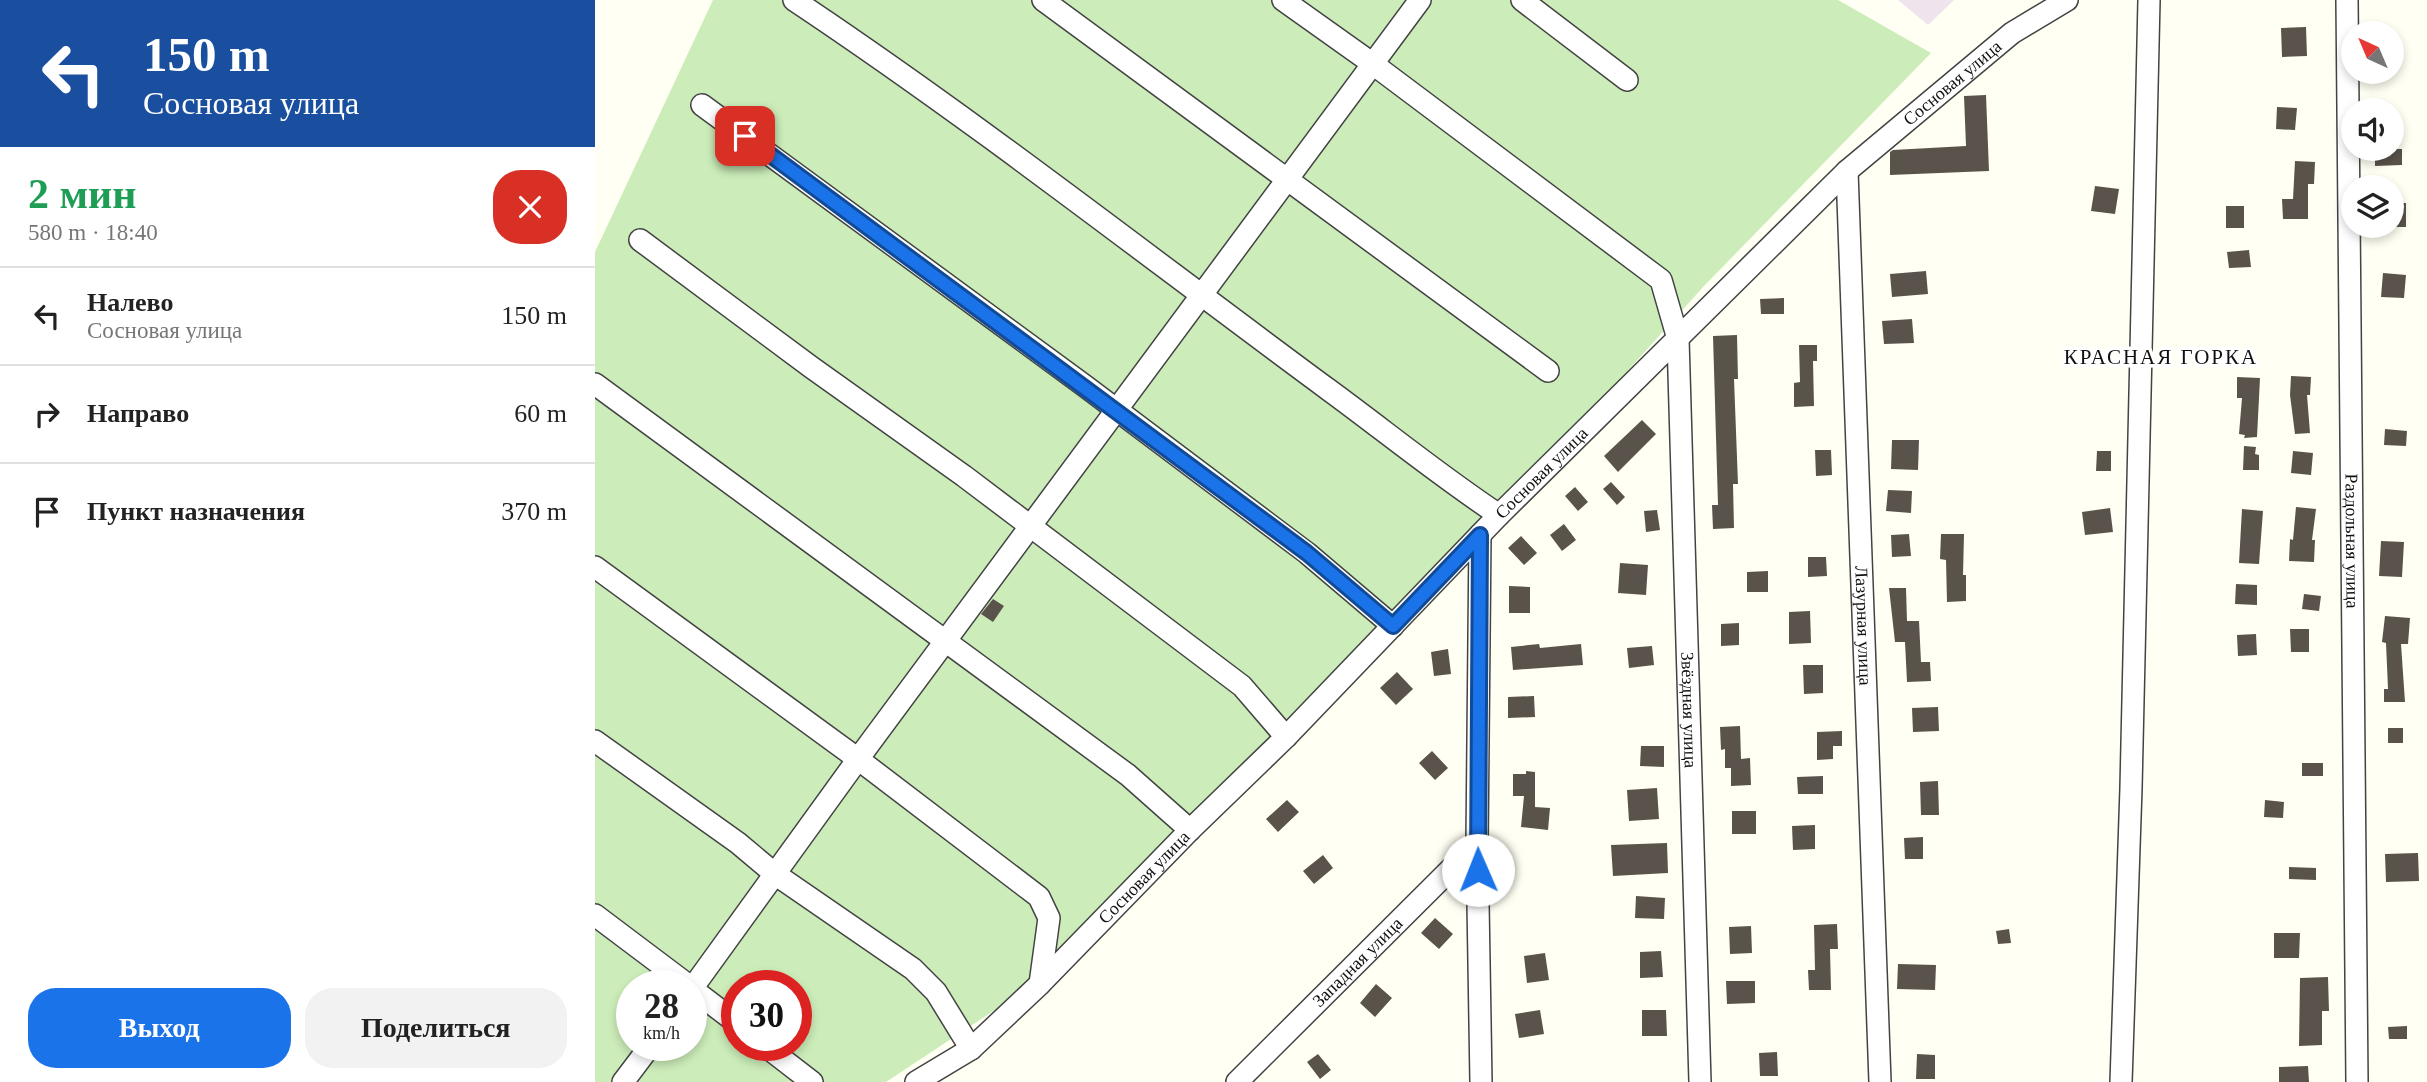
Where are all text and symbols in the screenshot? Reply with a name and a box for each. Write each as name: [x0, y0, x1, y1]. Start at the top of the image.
north arrow: [2341, 21, 2405, 84]
map controls: [2341, 21, 2404, 238]
text: 150 m: [143, 27, 270, 82]
icon: left: [28, 28, 119, 119]
street label: Сосновая улица: [1899, 36, 2005, 130]
text: Сосновая улица: [143, 85, 359, 121]
button: sound: [2341, 98, 2404, 161]
pin: [715, 106, 775, 166]
icon: arrive: [726, 117, 764, 155]
button: close: [493, 170, 567, 244]
text: 2 мин: [28, 171, 137, 217]
button: layers: [2341, 175, 2404, 238]
text: 580 m · 18:40: [28, 220, 158, 245]
text: Налево: [87, 288, 173, 317]
icon: left: [28, 297, 66, 335]
text: 150 m: [501, 301, 567, 330]
text: Сосновая улица: [87, 318, 242, 343]
district label: КРАСНАЯ ГОРКА: [2064, 345, 2258, 369]
icon: right: [28, 395, 66, 433]
text: Направо: [87, 399, 189, 428]
text: 60 m: [514, 399, 567, 428]
street label: Сосновая улица: [1491, 423, 1592, 523]
street label: Раздольная улица: [2341, 473, 2363, 608]
icon: arrive: [28, 493, 66, 531]
text: Пункт назначения: [87, 497, 305, 526]
text: 370 m: [501, 497, 567, 526]
street label: Лазурная улица: [1851, 565, 1876, 686]
street label: Звёздная улица: [1677, 652, 1701, 768]
street label: Сосновая улица: [1094, 827, 1194, 928]
position arrow: [1441, 833, 1515, 907]
street label: Западная улица: [1308, 913, 1407, 1011]
speed limit sign: 30: [721, 970, 812, 1061]
text: 28: [644, 987, 679, 1026]
button: Выход: [28, 988, 291, 1068]
button: Поделиться: [305, 988, 567, 1068]
text: km/h: [643, 1023, 680, 1043]

